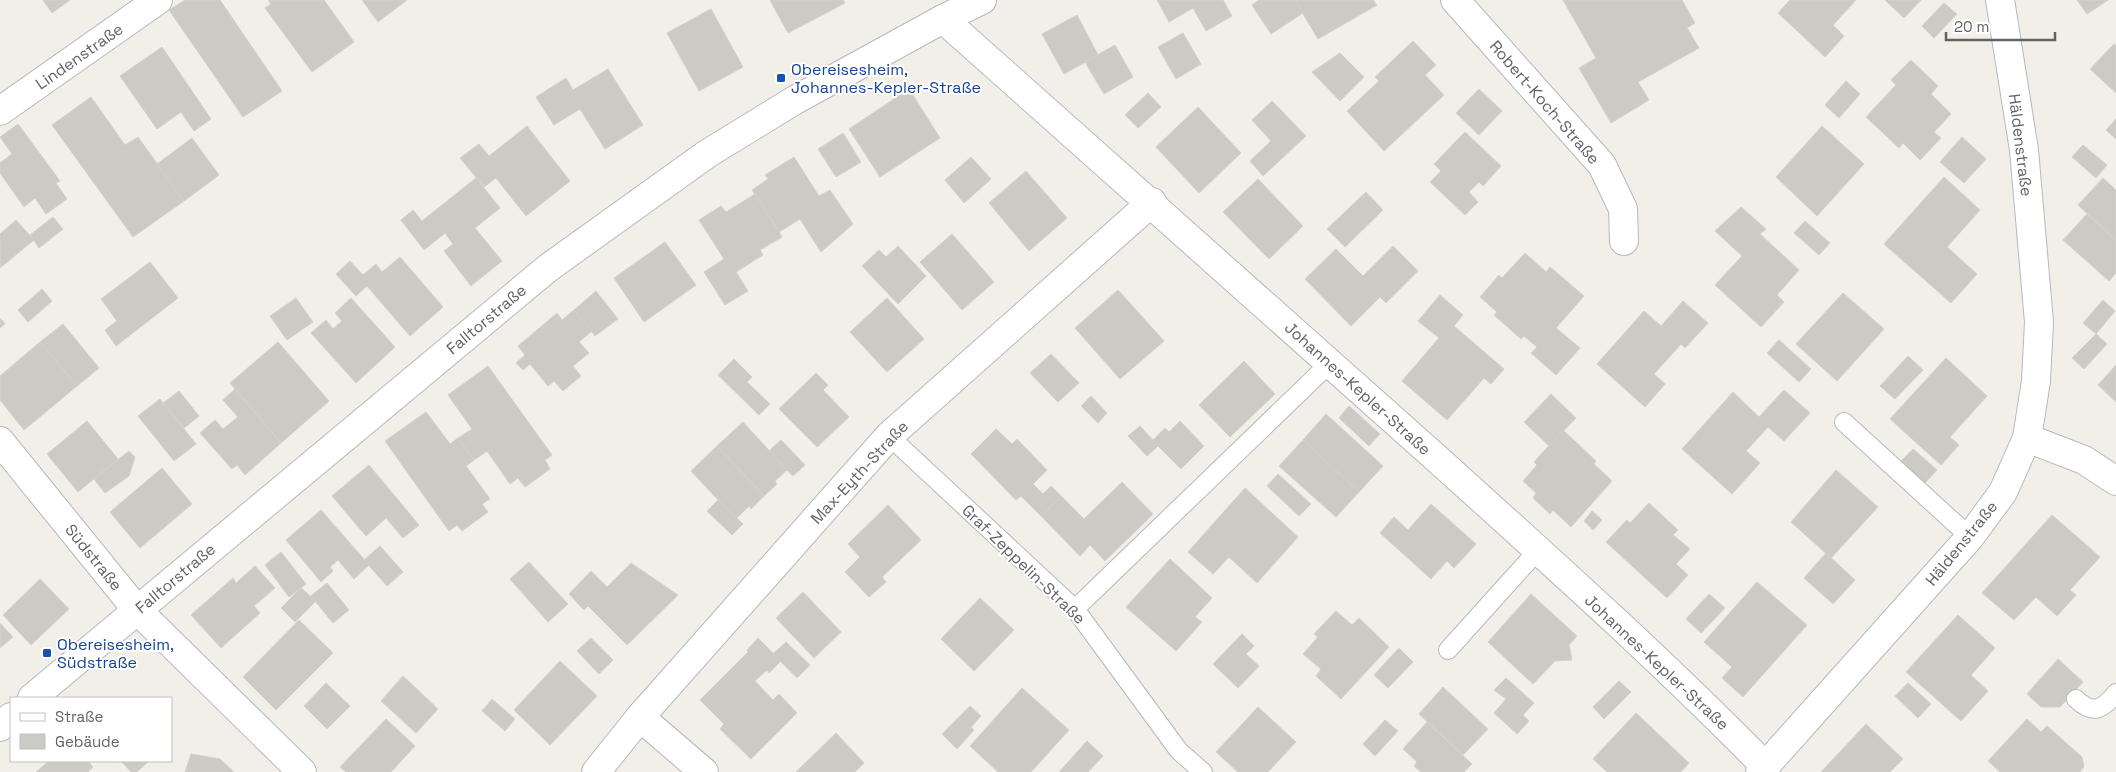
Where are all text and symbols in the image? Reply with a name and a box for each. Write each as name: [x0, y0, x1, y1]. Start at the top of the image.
scale bar: [1946, 10, 2055, 42]
text: 20 m: [1954, 17, 1989, 36]
street label: Lindenstraße: [31, 19, 127, 94]
street label: Robert-Koch-Straße: [1485, 36, 1604, 169]
place label: Obereisesheim, Johannes-Kepler-Straße: [791, 59, 981, 98]
marker: Obereisesheim, Johannes-Kepler-Straße: [775, 72, 787, 84]
street label: Häldenstraße: [2004, 93, 2037, 198]
street label: Falltorstraße: [442, 280, 531, 359]
street label: Johannes-Kepler-Straße: [1280, 317, 1435, 460]
street label: Max-Eyth-Straße: [806, 416, 913, 529]
street label: Häldenstraße: [1921, 497, 2002, 590]
street label: Graf-Zeppelin-Straße: [957, 500, 1090, 629]
street label: Südstraße: [60, 520, 127, 595]
street label: Falltorstraße: [131, 539, 220, 618]
street label: Johannes-Kepler-Straße: [1580, 590, 1733, 735]
place label: Obereisesheim, Südstraße: [57, 634, 174, 673]
marker: Obereisesheim, Südstraße: [41, 647, 53, 659]
legend: [10, 697, 172, 762]
text: Straße: [55, 707, 104, 726]
text: Gebäude: [55, 732, 120, 751]

